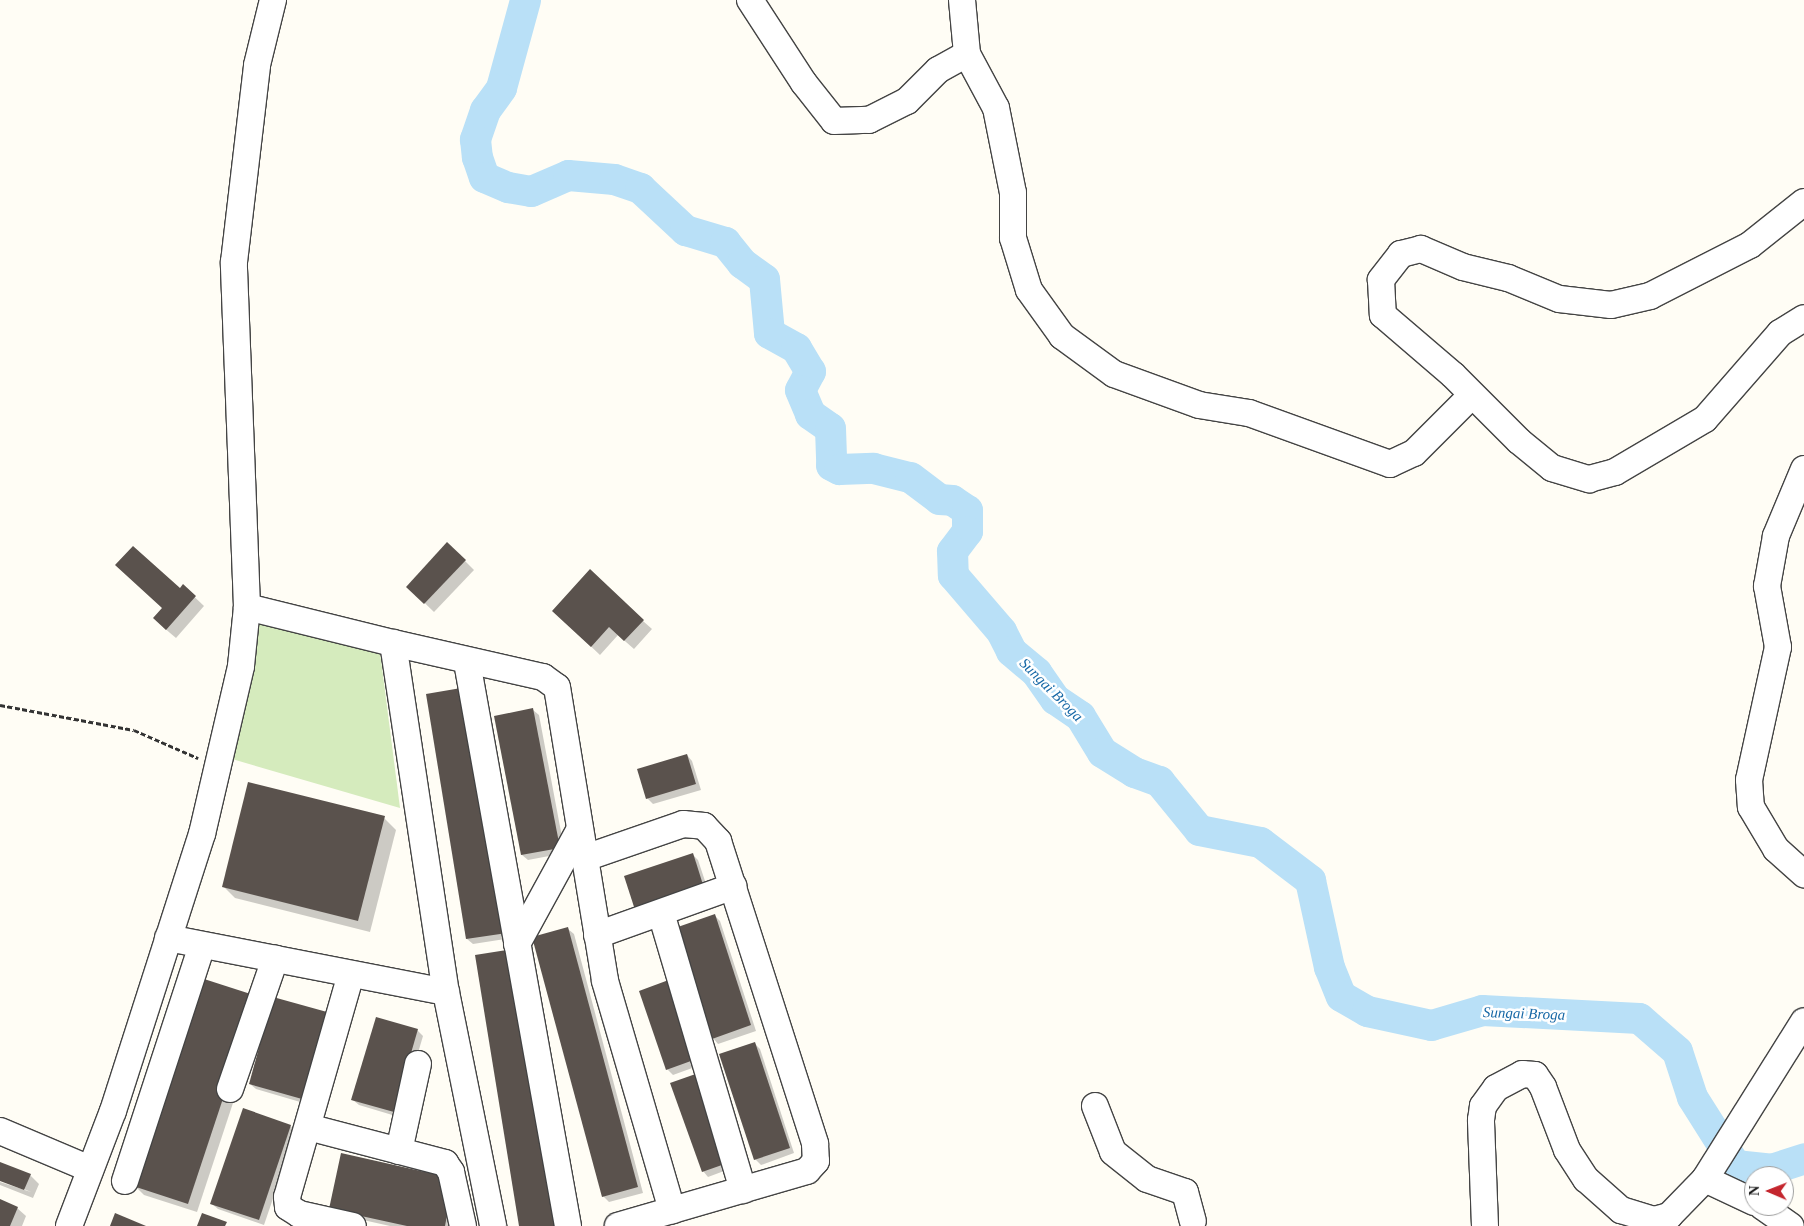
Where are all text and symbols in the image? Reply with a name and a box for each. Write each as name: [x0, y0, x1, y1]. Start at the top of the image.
water label: Sungai Broga: [1016, 655, 1086, 725]
water label: Sungai Broga: [1483, 1004, 1565, 1024]
north arrow: [1744, 1166, 1794, 1216]
text: N: [1747, 1186, 1762, 1196]

